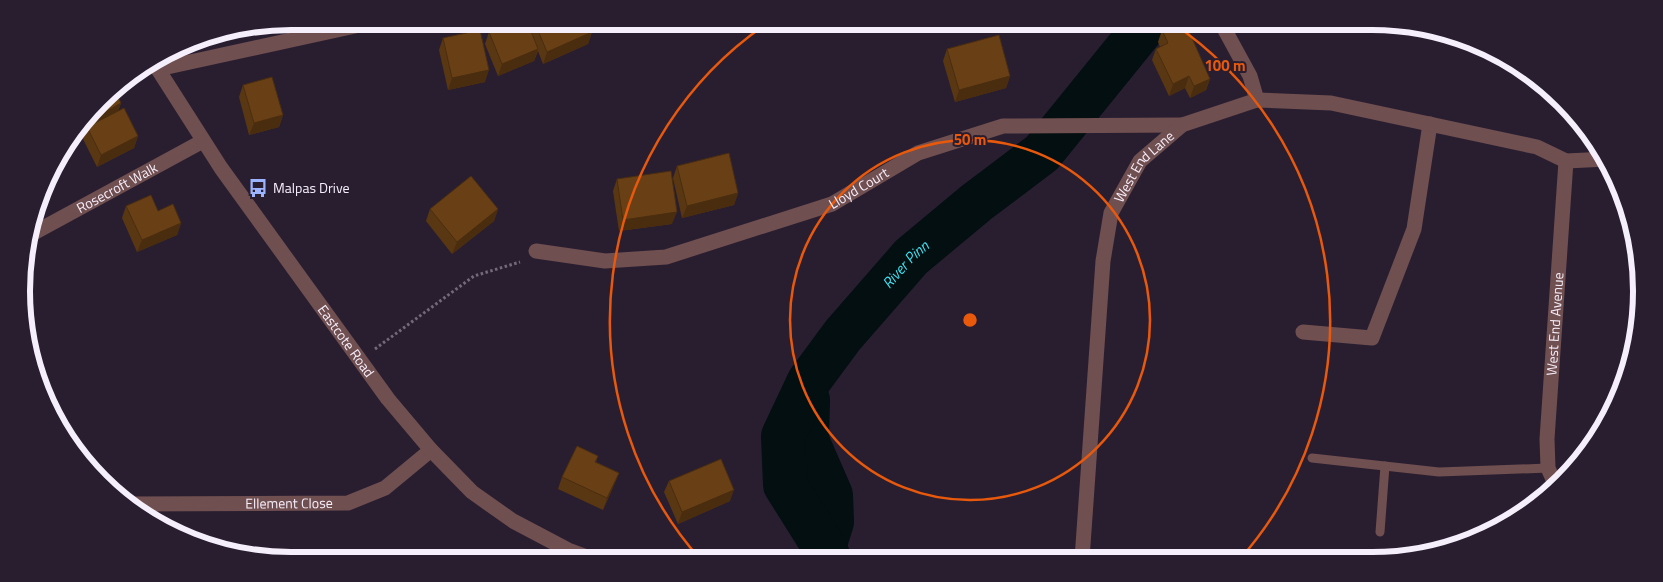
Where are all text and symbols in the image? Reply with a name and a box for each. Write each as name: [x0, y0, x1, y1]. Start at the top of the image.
text: 100 m: [1204, 54, 1246, 77]
street label: West End Lane: [1108, 125, 1178, 206]
text: 50 m: [954, 128, 986, 151]
street label: Rosecroft Walk: [72, 157, 161, 218]
street label: Lloyd Court: [824, 162, 892, 214]
bus stop icon: Malpas Drive: [247, 177, 269, 199]
place label: Malpas Drive: [273, 177, 350, 198]
water label: River Pinn: [876, 234, 934, 294]
street label: West End Avenue: [1540, 272, 1568, 376]
street label: Eastcote Road: [313, 300, 380, 381]
centre of rings: [961, 311, 979, 329]
street label: Ellement Close: [245, 492, 333, 513]

